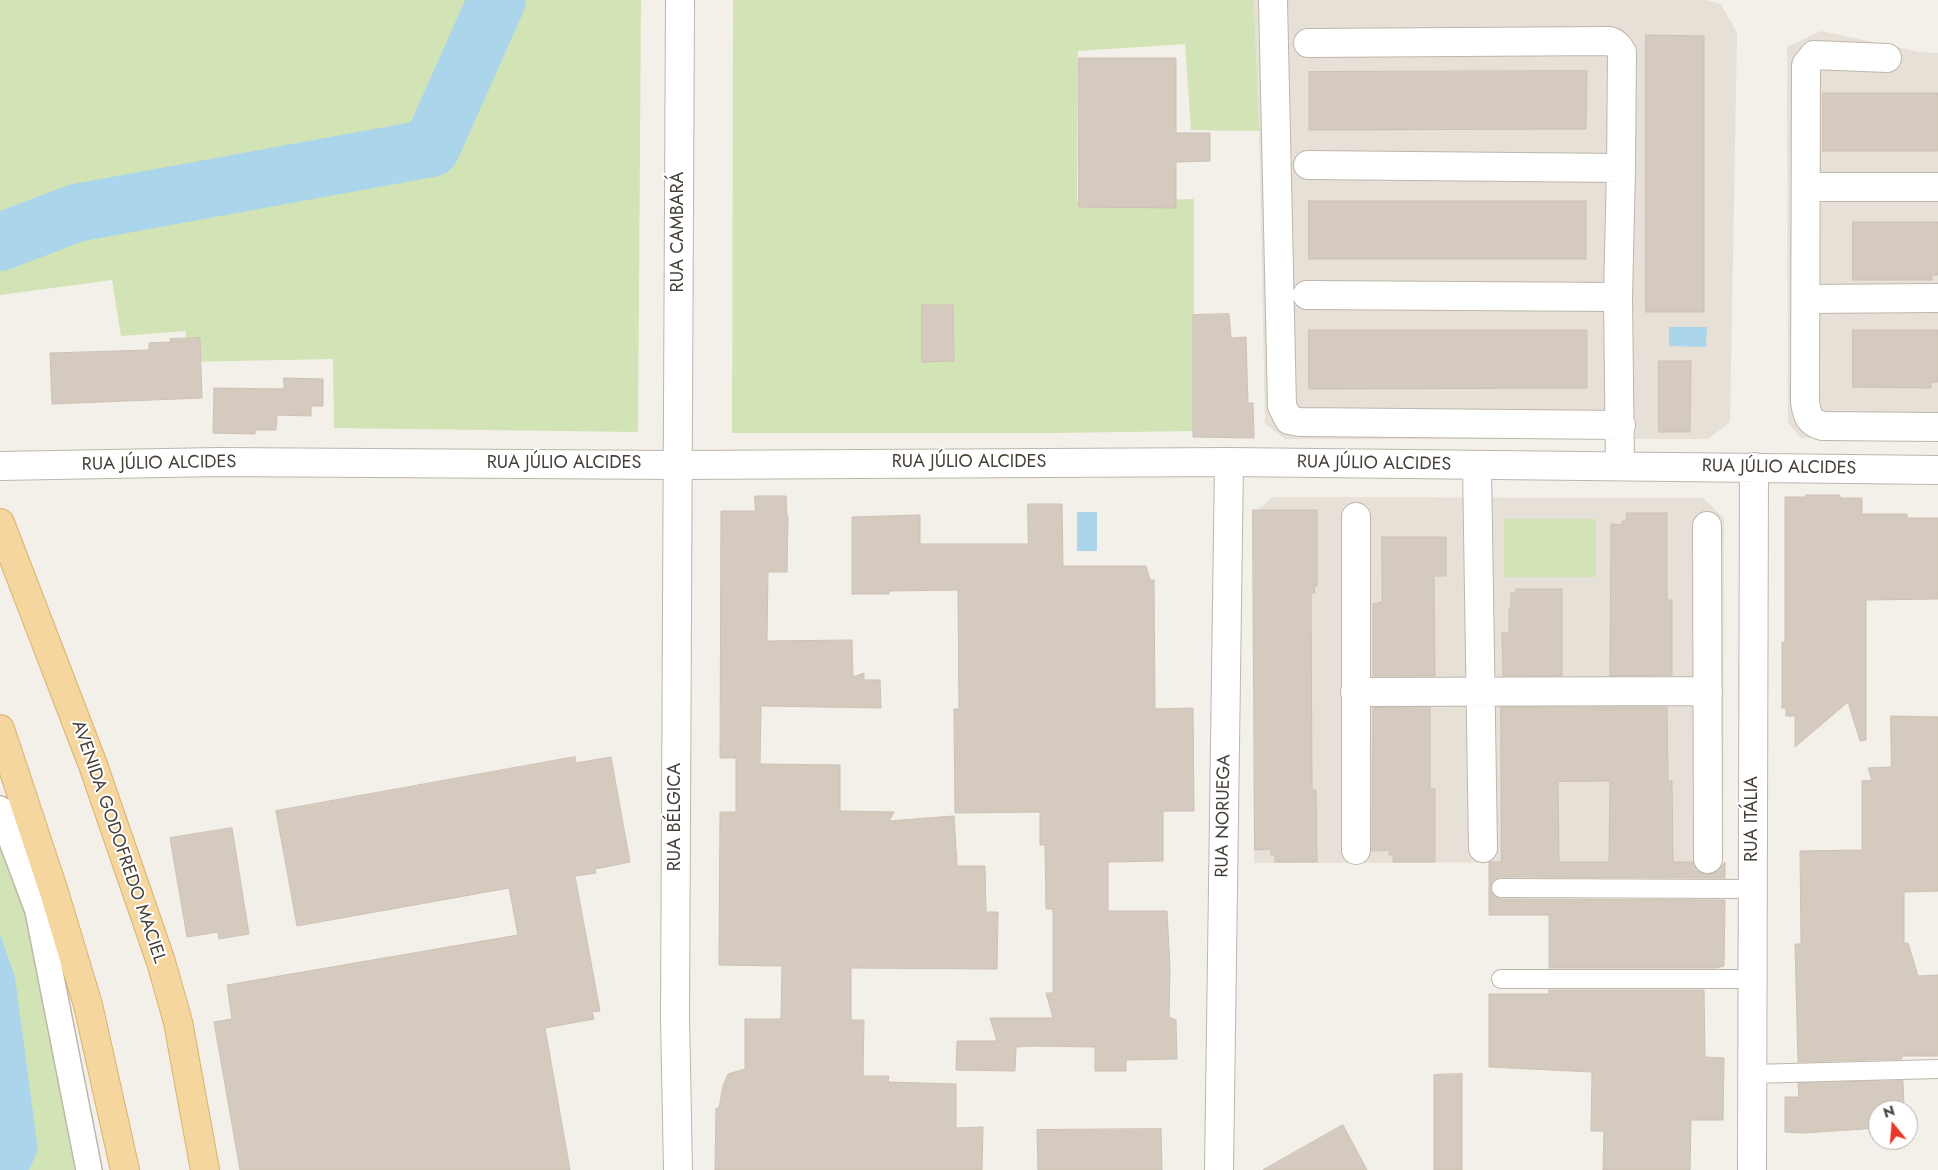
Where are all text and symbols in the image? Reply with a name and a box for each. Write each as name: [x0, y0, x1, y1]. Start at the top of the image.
street label: RUA CAMBARÁ: [668, 172, 690, 292]
street label: RUA JÚLIO ALCIDES: [82, 452, 236, 476]
street label: RUA JÚLIO ALCIDES: [892, 452, 1046, 474]
street label: RUA JÚLIO ALCIDES: [1297, 452, 1451, 476]
street label: RUA JÚLIO ALCIDES: [487, 453, 641, 475]
street label: RUA JÚLIO ALCIDES: [1702, 456, 1856, 480]
street label: AVENIDA GODOFREDO MACIEL: [66, 718, 170, 966]
street label: RUA NORUEGA: [1212, 754, 1236, 878]
street label: RUA BÉLGICA: [665, 763, 687, 871]
street label: RUA ITÁLIA: [1742, 776, 1764, 862]
north arrow: [1868, 1100, 1918, 1150]
text: N: [1881, 1100, 1897, 1123]

